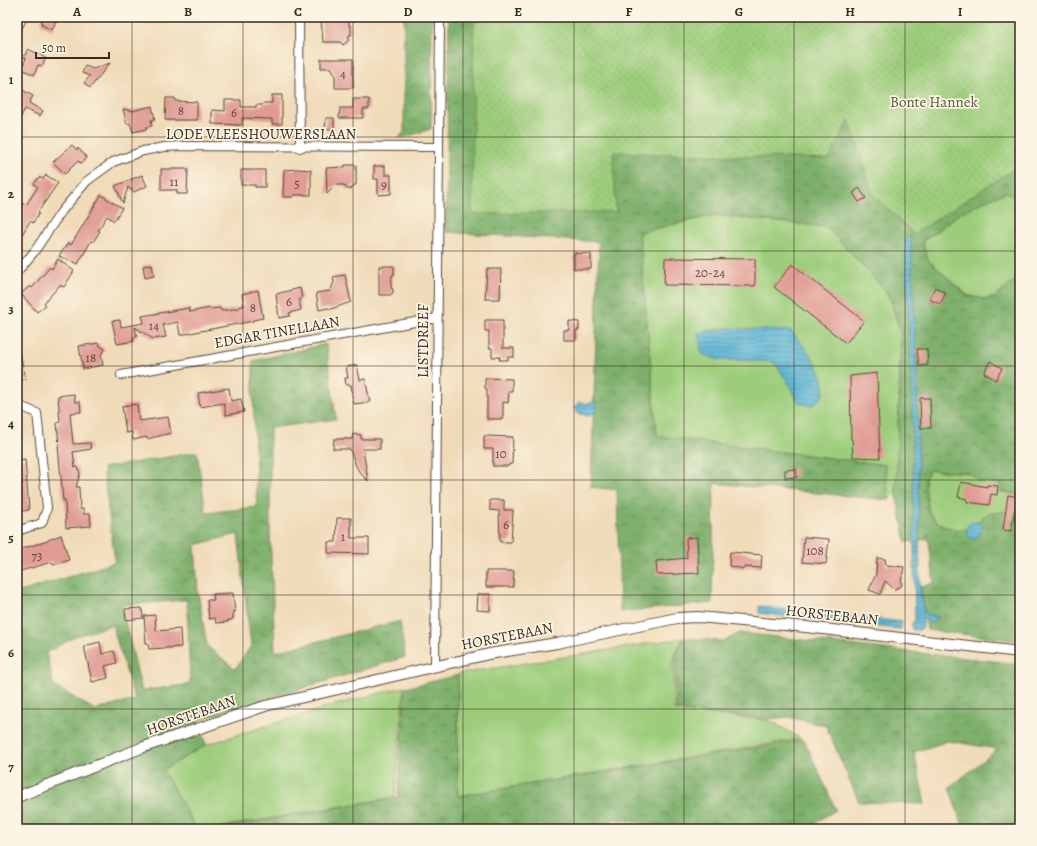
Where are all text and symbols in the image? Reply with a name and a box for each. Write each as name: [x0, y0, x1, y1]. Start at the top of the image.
text: A: [72, 3, 82, 20]
text: B: [184, 3, 192, 20]
text: C: [294, 3, 302, 20]
text: D: [403, 3, 413, 20]
text: E: [514, 3, 522, 20]
text: F: [626, 3, 633, 20]
text: G: [735, 3, 743, 20]
text: H: [845, 3, 855, 20]
text: I: [958, 3, 963, 20]
scale bar: [36, 34, 109, 60]
text: 50 m: [42, 40, 66, 56]
house number: 4: [340, 65, 346, 82]
text: 1: [9, 71, 14, 88]
park label: Bonte Hannek: [890, 92, 978, 112]
house number: 8: [178, 102, 184, 119]
house number: 6: [231, 104, 237, 121]
street label: LODE VLEESHOUWERSLAAN: [166, 124, 357, 144]
house number: 11: [170, 173, 179, 190]
house number: 5: [294, 175, 300, 192]
house number: 9: [381, 176, 387, 193]
text: 2: [8, 185, 15, 202]
house number: 20-24: [695, 264, 725, 281]
house number: 6: [286, 293, 292, 310]
house number: 8: [250, 299, 256, 316]
text: 3: [8, 300, 14, 317]
street label: LISTDREEF: [413, 304, 433, 378]
street label: EDGAR TINELLAAN: [213, 311, 342, 353]
house number: 14: [149, 317, 159, 334]
house number: 18: [86, 349, 96, 366]
text: 4: [8, 415, 14, 432]
house number: 10: [495, 445, 507, 462]
house number: 6: [503, 516, 509, 533]
house number: 1: [341, 528, 346, 545]
text: 5: [8, 529, 14, 546]
house number: 108: [806, 542, 824, 559]
house number: 73: [32, 547, 42, 564]
street label: HORSTEBAAN: [785, 600, 880, 630]
street label: HORSTEBAAN: [459, 617, 555, 655]
text: 6: [8, 644, 14, 661]
street label: HORSTEBAAN: [144, 690, 238, 740]
text: 7: [8, 758, 14, 775]

